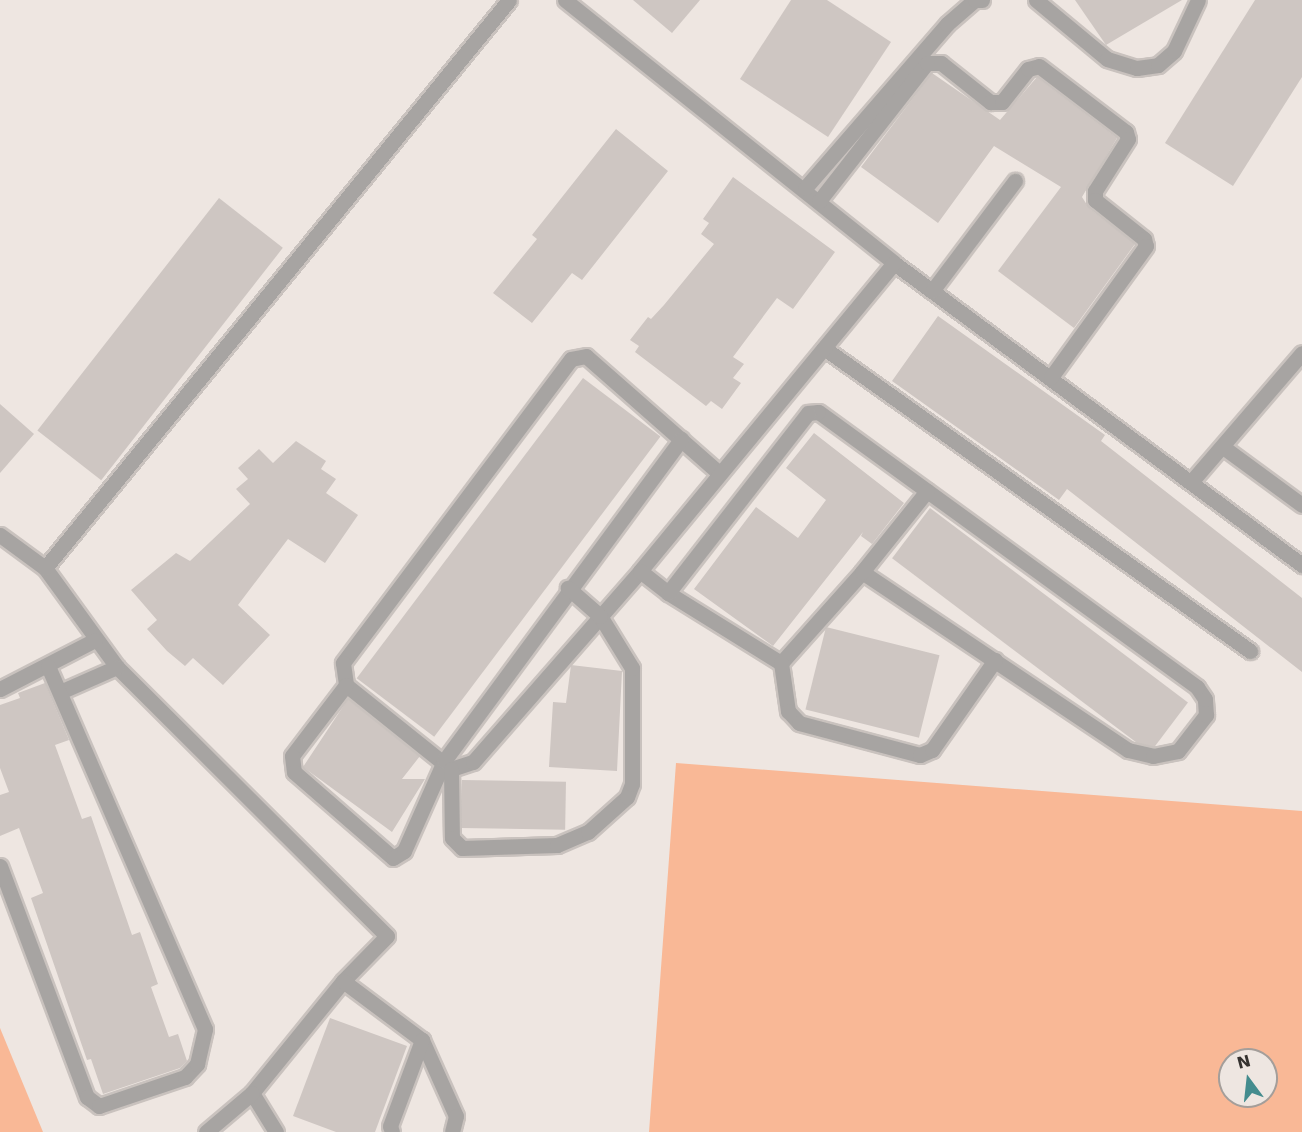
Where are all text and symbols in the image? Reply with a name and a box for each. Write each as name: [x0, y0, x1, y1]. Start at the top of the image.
north arrow: [1218, 1048, 1278, 1108]
text: N: [1235, 1051, 1253, 1073]

